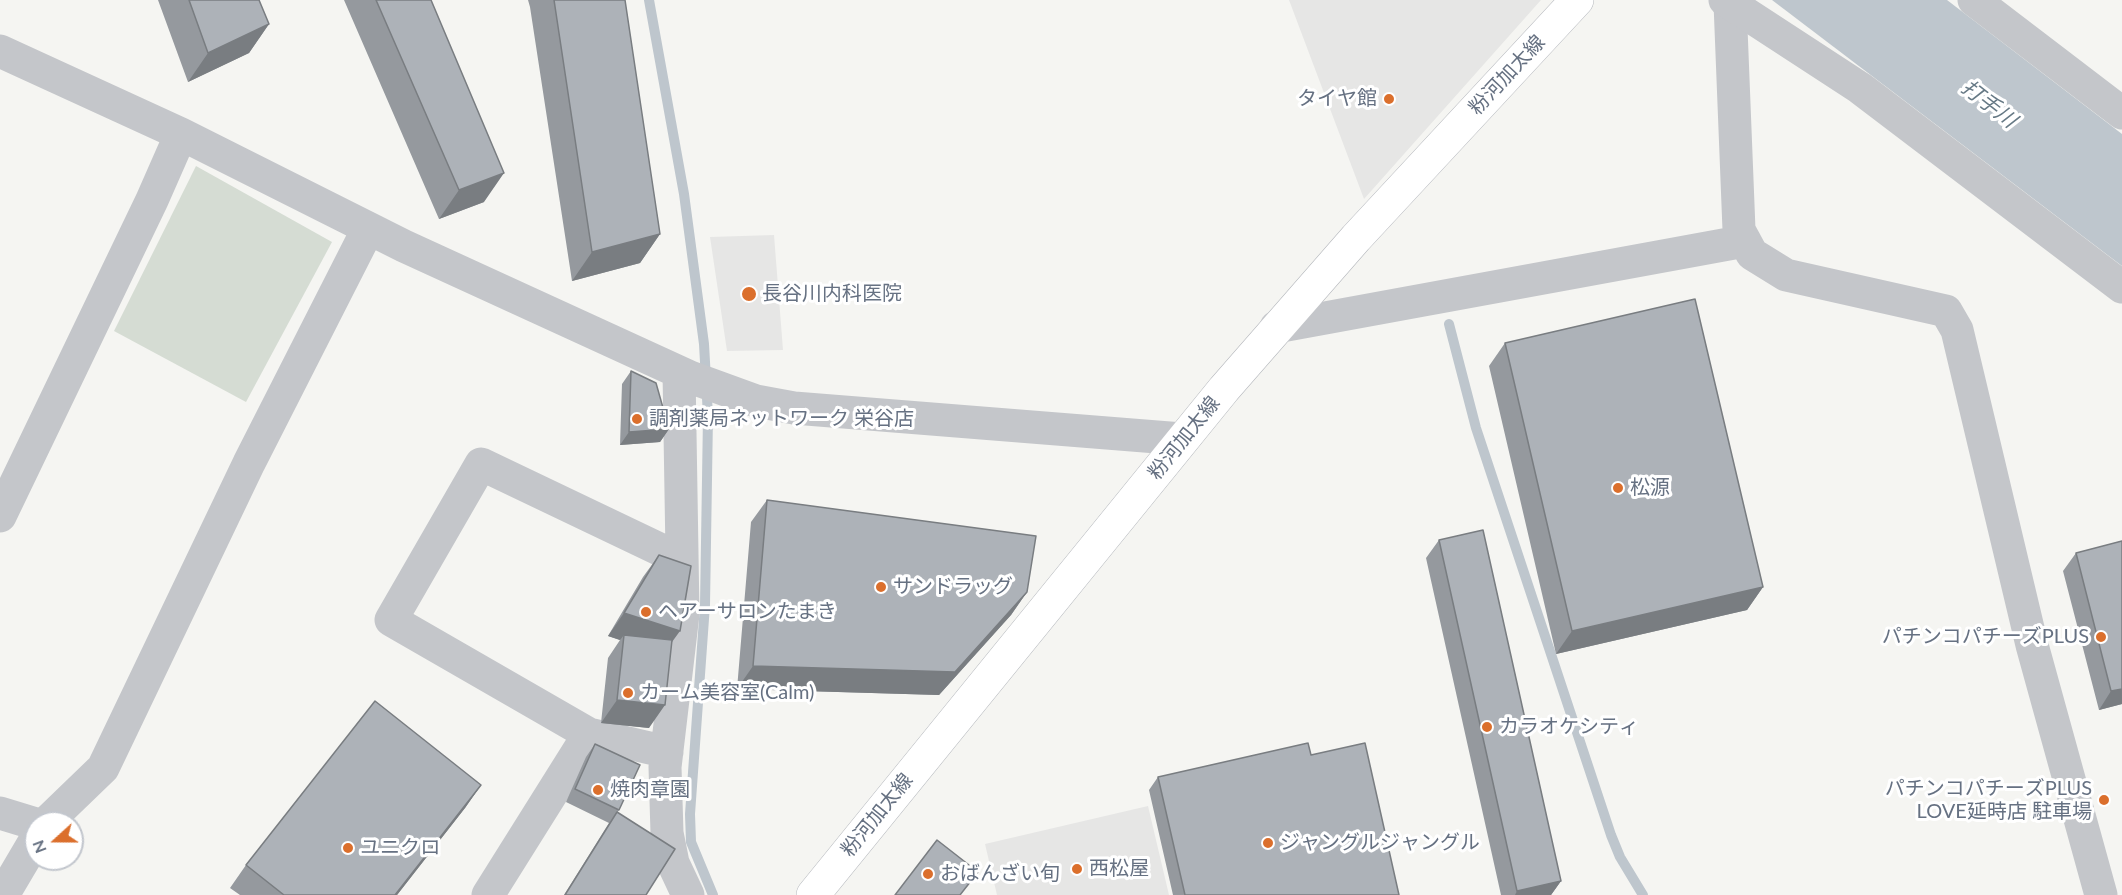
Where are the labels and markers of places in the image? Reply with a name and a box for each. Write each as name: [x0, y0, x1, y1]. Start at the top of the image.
place label: タイヤ館: [1297, 87, 1377, 111]
marker: タイヤ館: [1382, 92, 1396, 106]
place label: 長谷川内科医院: [762, 282, 902, 306]
marker: 長谷川内科医院: [740, 285, 758, 303]
place label: 調剤薬局ネットワーク 栄谷店: [649, 407, 914, 431]
marker: 調剤薬局ネットワーク 栄谷店: [630, 412, 644, 426]
place label: 松源: [1630, 476, 1670, 500]
marker: 松源: [1611, 481, 1625, 495]
place label: サンドラッグ: [893, 575, 1013, 599]
marker: サンドラッグ: [874, 580, 888, 594]
place label: ヘアーサロンたまき: [658, 600, 837, 624]
marker: ヘアーサロンたまき: [639, 605, 653, 619]
place label: パチンコパチーズPLUS: [1882, 625, 2089, 649]
marker: パチンコパチーズPLUS: [2094, 630, 2108, 644]
place label: カーム美容室(Calm): [640, 681, 814, 705]
marker: カーム美容室(Calm): [621, 686, 635, 700]
place label: カラオケシティ: [1499, 715, 1639, 739]
marker: カラオケシティ: [1480, 720, 1494, 734]
place label: パチンコパチーズPLUS LOVE延時店 駐車場: [1885, 777, 2092, 824]
place label: 焼肉章園: [610, 778, 690, 802]
marker: 焼肉章園: [591, 783, 605, 797]
marker: パチンコパチーズPLUS LOVE延時店 駐車場: [2097, 793, 2111, 807]
place label: ジャングルジャングル: [1280, 831, 1480, 855]
place label: ユニクロ: [360, 836, 440, 860]
marker: ジャングルジャングル: [1261, 836, 1275, 850]
marker: ユニクロ: [341, 841, 355, 855]
place label: 西松屋: [1089, 857, 1149, 881]
place label: おばんざい旬: [940, 862, 1060, 886]
marker: 西松屋: [1070, 862, 1084, 876]
marker: おばんざい旬: [921, 867, 935, 881]

